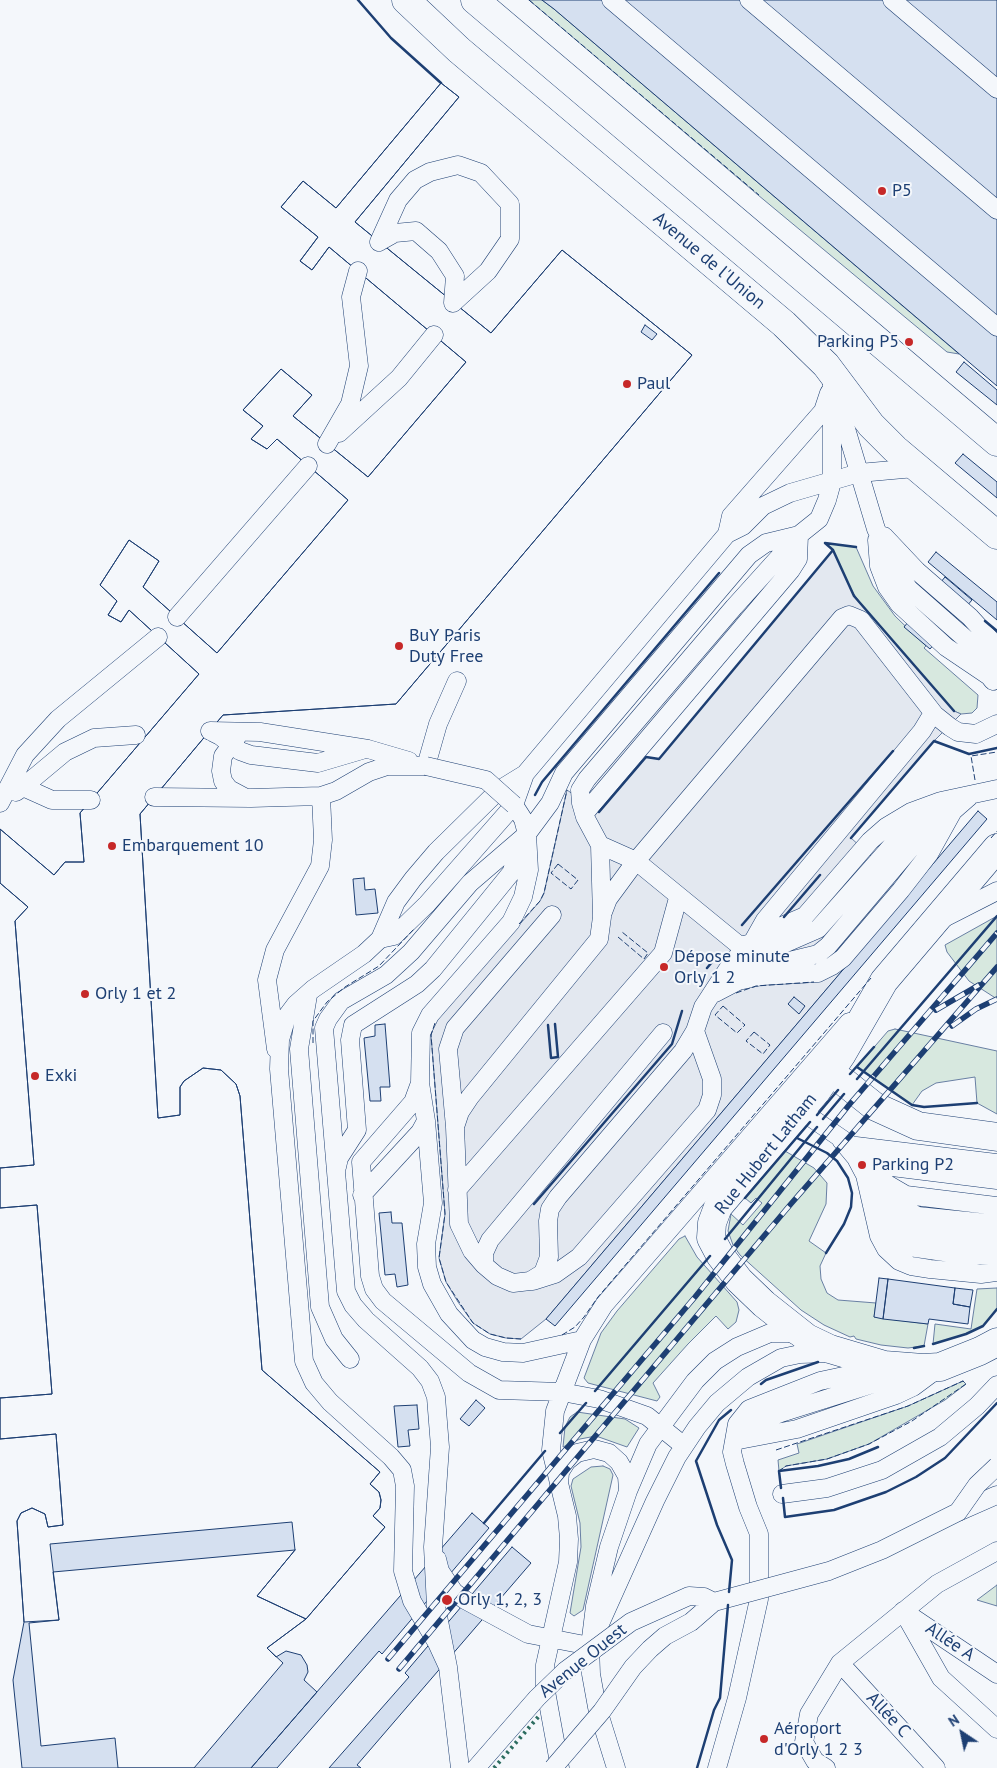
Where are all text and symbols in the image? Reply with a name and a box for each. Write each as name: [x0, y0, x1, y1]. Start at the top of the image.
place label: P5: [892, 180, 912, 202]
marker: P5: [876, 185, 888, 197]
street label: Avenue de l'Union: [649, 208, 769, 314]
place label: Parking P5: [817, 331, 899, 353]
marker: Parking P5: [903, 336, 915, 348]
place label: Paul: [637, 373, 670, 395]
marker: Paul: [621, 378, 633, 390]
place label: BuY Paris Duty Free: [409, 625, 483, 668]
marker: BuY Paris Duty Free: [393, 640, 405, 652]
place label: Embarquement 10: [122, 835, 264, 857]
marker: Embarquement 10: [106, 840, 118, 852]
place label: Dépose minute Orly 1 2: [674, 946, 790, 989]
marker: Dépose minute Orly 1 2: [658, 961, 670, 973]
place label: Orly 1 et 2: [95, 983, 176, 1005]
marker: Orly 1 et 2: [79, 988, 91, 1000]
place label: Exki: [45, 1065, 77, 1087]
marker: Exki: [29, 1070, 41, 1082]
street label: Rue Hubert Latham: [710, 1089, 822, 1219]
place label: Parking P2: [872, 1154, 954, 1176]
marker: Parking P2: [856, 1159, 868, 1171]
place label: Orly 1, 2, 3: [458, 1589, 542, 1611]
marker: Orly 1, 2, 3: [440, 1593, 454, 1607]
street label: Allée A: [921, 1618, 979, 1666]
street label: Avenue Ouest: [535, 1619, 631, 1703]
street label: Allée C: [862, 1688, 914, 1742]
north arrow: [937, 1708, 987, 1758]
text: N: [945, 1711, 962, 1731]
place label: Aéroport d'Orly 1 2 3: [774, 1718, 863, 1760]
marker: Aéroport d'Orly 1 2 3: [758, 1733, 770, 1745]

